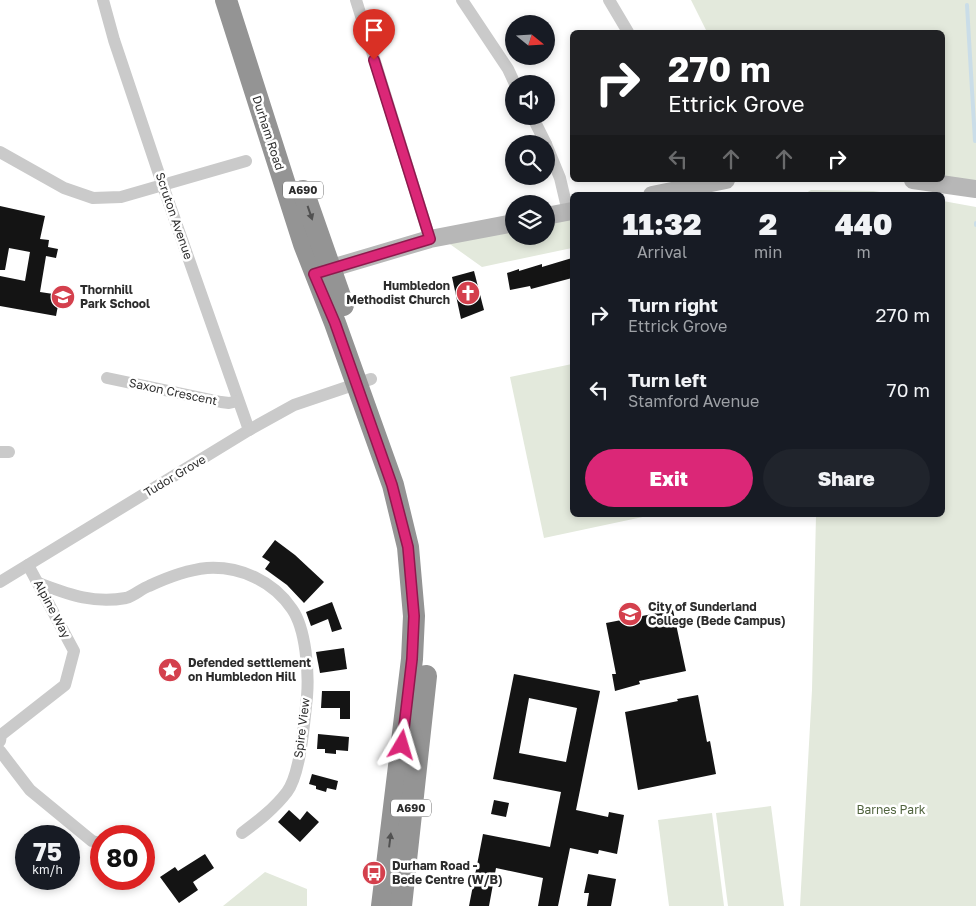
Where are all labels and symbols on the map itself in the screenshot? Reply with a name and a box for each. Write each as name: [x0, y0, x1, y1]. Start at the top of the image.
pin: [353, 9, 395, 60]
north arrow: [505, 15, 555, 65]
street label: Durham Road: [249, 94, 288, 172]
street label: Scruton Avenue: [153, 170, 196, 261]
road number: A690: [283, 182, 323, 198]
one-way arrow: [307, 205, 315, 220]
place label: Humbledon Methodist Church: [346, 278, 450, 307]
church icon: Humbledon Methodist Church: [455, 280, 481, 306]
place label: Thornhill Park School: [80, 282, 150, 311]
school or university icon: Thornhill Park School: [50, 284, 76, 310]
street label: Saxon Crescent: [128, 375, 219, 408]
street label: Tudor Grove: [141, 451, 208, 500]
street label: Alpine Way: [31, 577, 74, 641]
place label: City of Sunderland College (Bede Campus): [648, 599, 786, 628]
school or university icon: City of Sunderland College (Bede Campus): [617, 601, 643, 627]
place label: Defended settlement on Humbledon Hill: [188, 655, 311, 684]
place icon: Defended settlement on Humbledon Hill: [157, 657, 183, 683]
street label: Spire View: [290, 697, 313, 759]
position arrow: [375, 718, 427, 770]
road number: A690: [391, 800, 431, 816]
park label: Barnes Park: [856, 802, 926, 817]
speed limit sign: 80: [90, 825, 155, 890]
one-way arrow: [386, 832, 394, 848]
place label: Durham Road - Bede Centre (W/B): [392, 858, 503, 887]
bus stop icon: Durham Road - Bede Centre (W/B): [361, 860, 387, 886]

